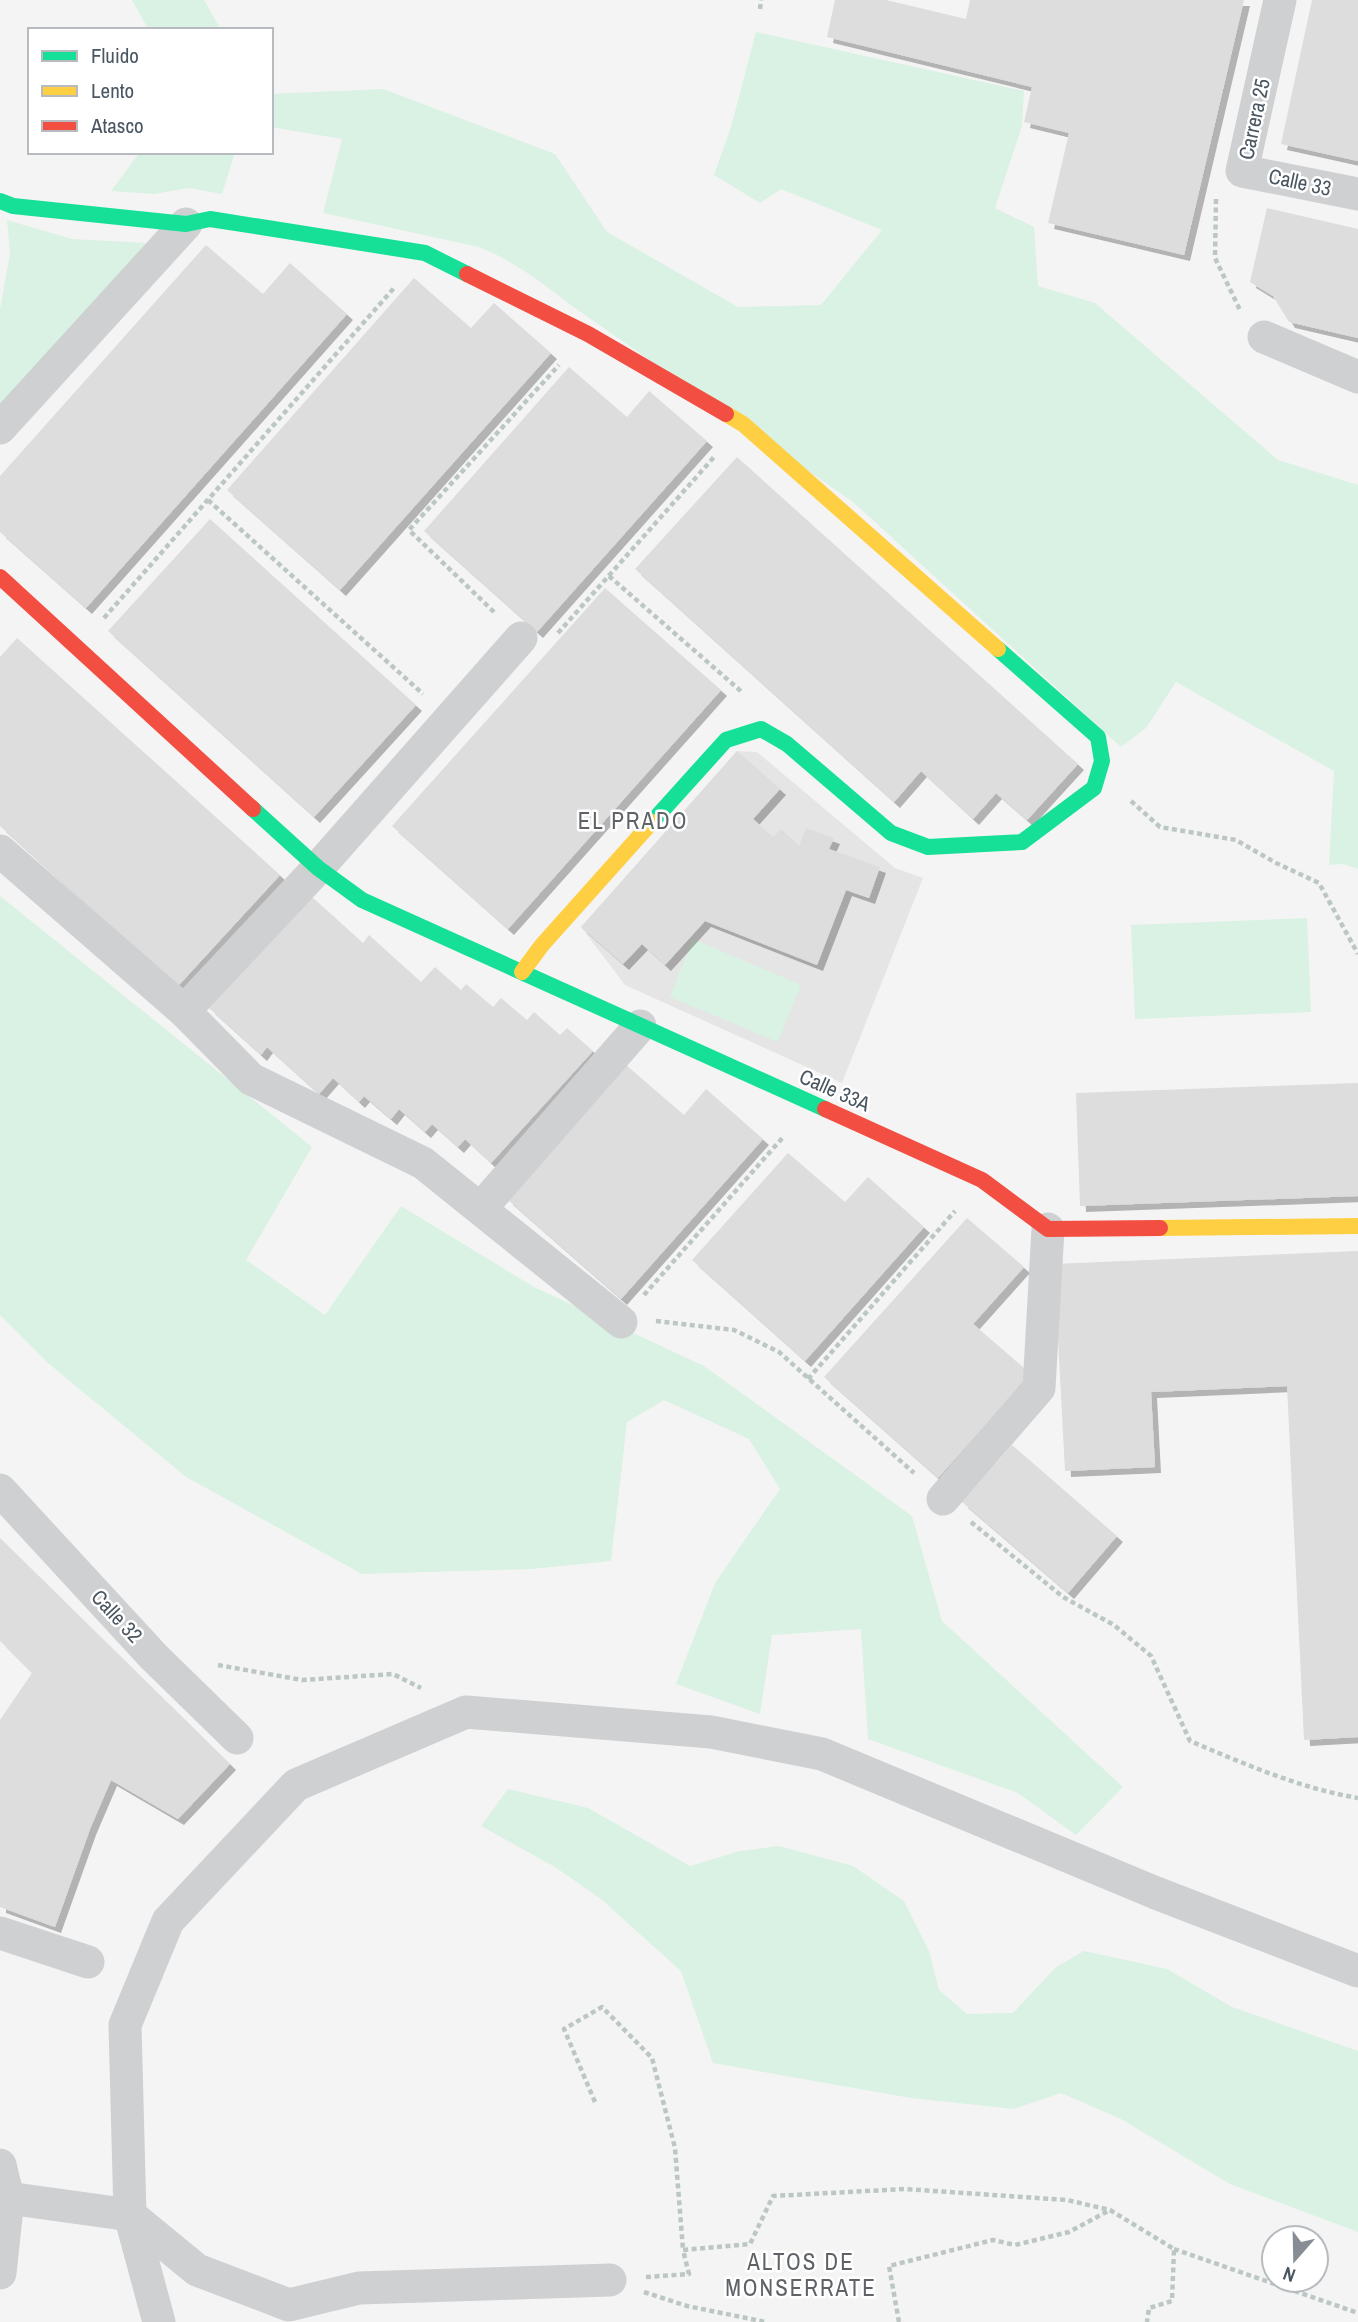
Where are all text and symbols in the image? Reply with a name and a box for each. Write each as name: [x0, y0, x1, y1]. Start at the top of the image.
legend: [28, 28, 273, 154]
text: Fluido: [91, 41, 139, 70]
text: Lento: [91, 76, 134, 105]
street label: Carrera 25: [1231, 76, 1277, 162]
text: Atasco: [90, 111, 144, 140]
street label: Calle 33: [1266, 161, 1334, 203]
district label: EL PRADO: [578, 805, 688, 836]
street label: Calle 33A: [795, 1062, 875, 1119]
street label: Calle 32: [85, 1583, 149, 1649]
north arrow: [1260, 2224, 1330, 2294]
district label: ALTOS DE MONSERRATE: [725, 2246, 877, 2303]
text: N: [1279, 2261, 1299, 2289]

